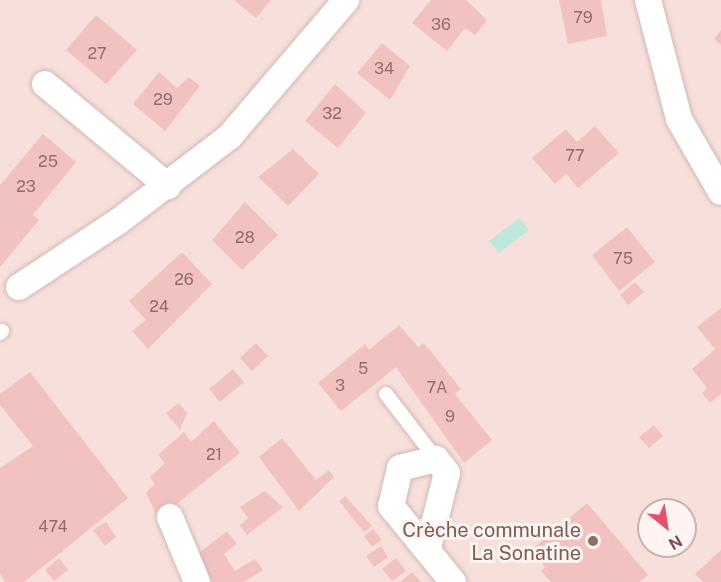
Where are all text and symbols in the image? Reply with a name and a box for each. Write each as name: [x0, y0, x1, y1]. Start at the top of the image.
house number: 79: [573, 8, 593, 28]
house number: 36: [431, 15, 451, 35]
house number: 27: [87, 44, 107, 64]
house number: 34: [374, 59, 394, 79]
house number: 29: [153, 90, 173, 110]
house number: 32: [322, 104, 342, 124]
house number: 77: [565, 146, 585, 166]
house number: 25: [38, 152, 58, 172]
house number: 23: [16, 177, 36, 197]
house number: 28: [235, 228, 255, 248]
house number: 75: [613, 249, 633, 269]
house number: 26: [174, 270, 194, 290]
house number: 24: [149, 297, 169, 317]
house number: 5: [358, 359, 368, 379]
house number: 3: [335, 376, 345, 396]
house number: 7A: [427, 378, 447, 398]
house number: 9: [445, 407, 455, 427]
house number: 21: [206, 445, 222, 465]
north arrow: [637, 498, 697, 558]
house number: 474: [38, 517, 68, 537]
place label: Crèche communale La Sonatine: [402, 518, 581, 565]
text: N: [665, 531, 685, 554]
marker: Crèche communale La Sonatine: [586, 534, 600, 548]

